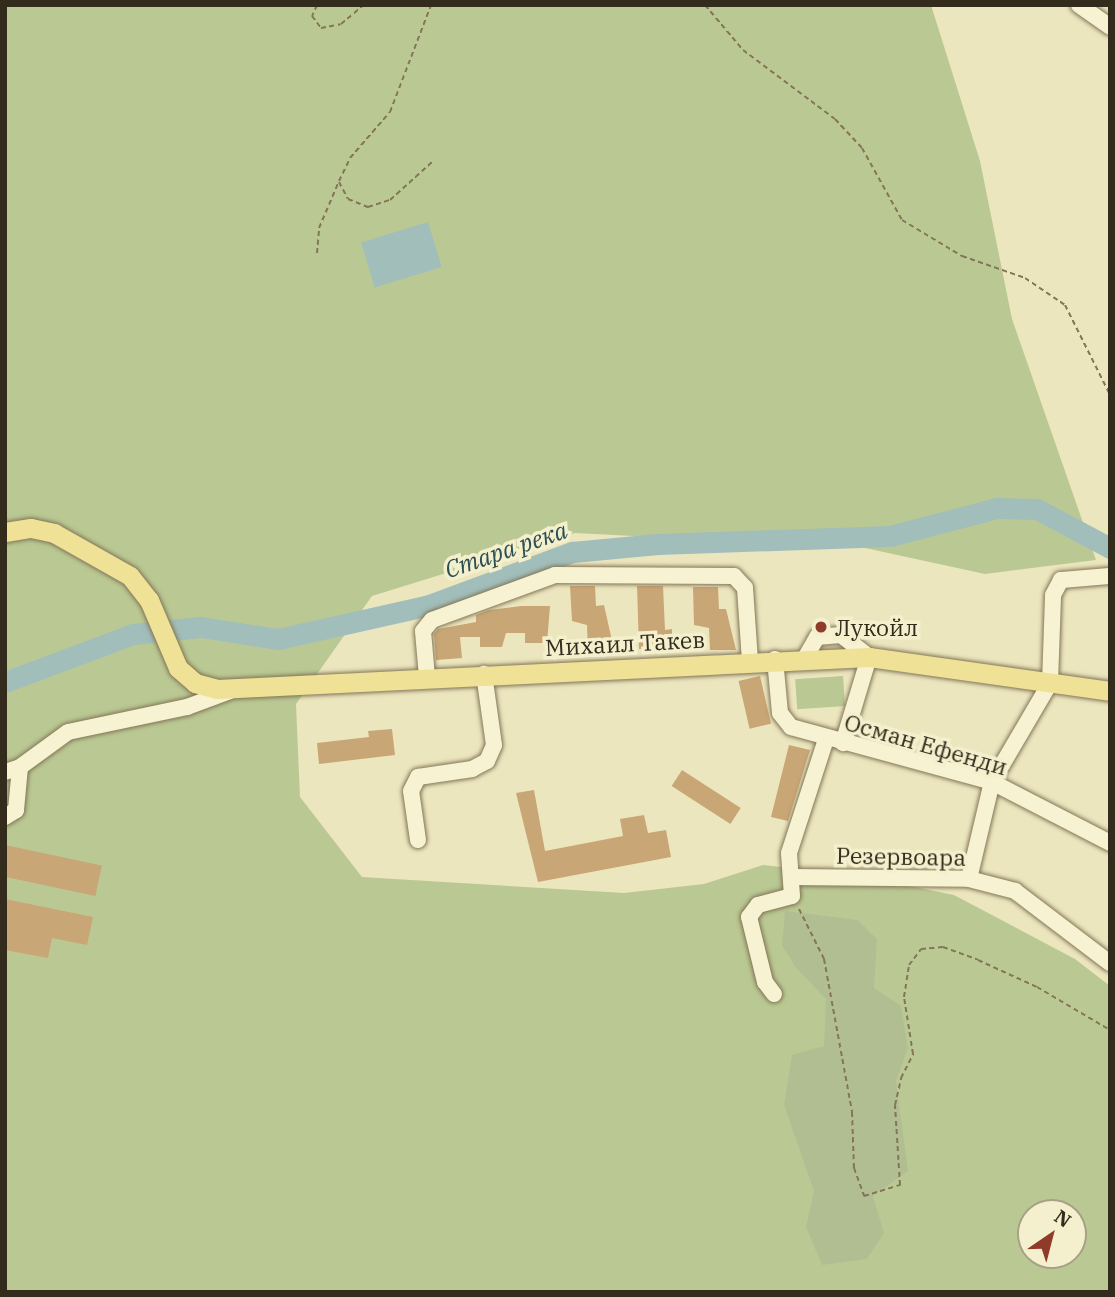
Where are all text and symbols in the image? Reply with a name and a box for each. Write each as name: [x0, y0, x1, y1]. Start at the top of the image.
water label: Стара река: [441, 516, 571, 584]
place label: Лукойл: [835, 613, 918, 641]
marker: Лукойл: [813, 619, 829, 635]
street label: Михаил Такев: [544, 625, 706, 661]
street label: Осман Ефенди: [841, 708, 1011, 780]
street label: Резервоара: [836, 841, 966, 871]
north arrow: [1017, 1199, 1087, 1269]
text: N: [1050, 1204, 1076, 1233]

